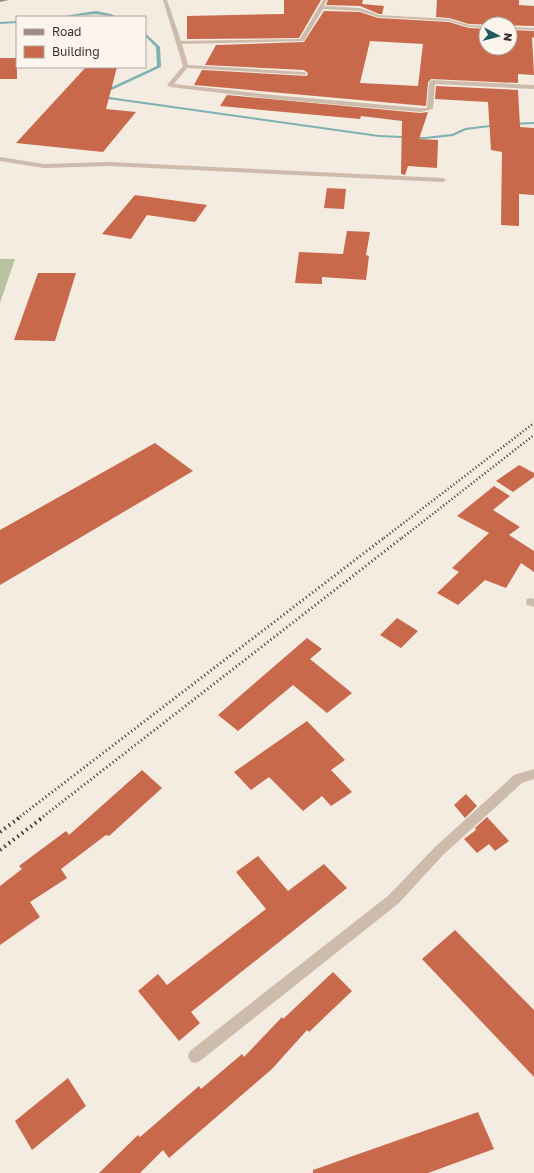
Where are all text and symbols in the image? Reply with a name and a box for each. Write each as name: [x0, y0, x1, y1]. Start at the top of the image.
legend: [16, 16, 146, 68]
north arrow: [478, 16, 518, 56]
text: Road: [52, 24, 81, 39]
text: N: [501, 32, 515, 42]
text: Building: [52, 44, 100, 59]

